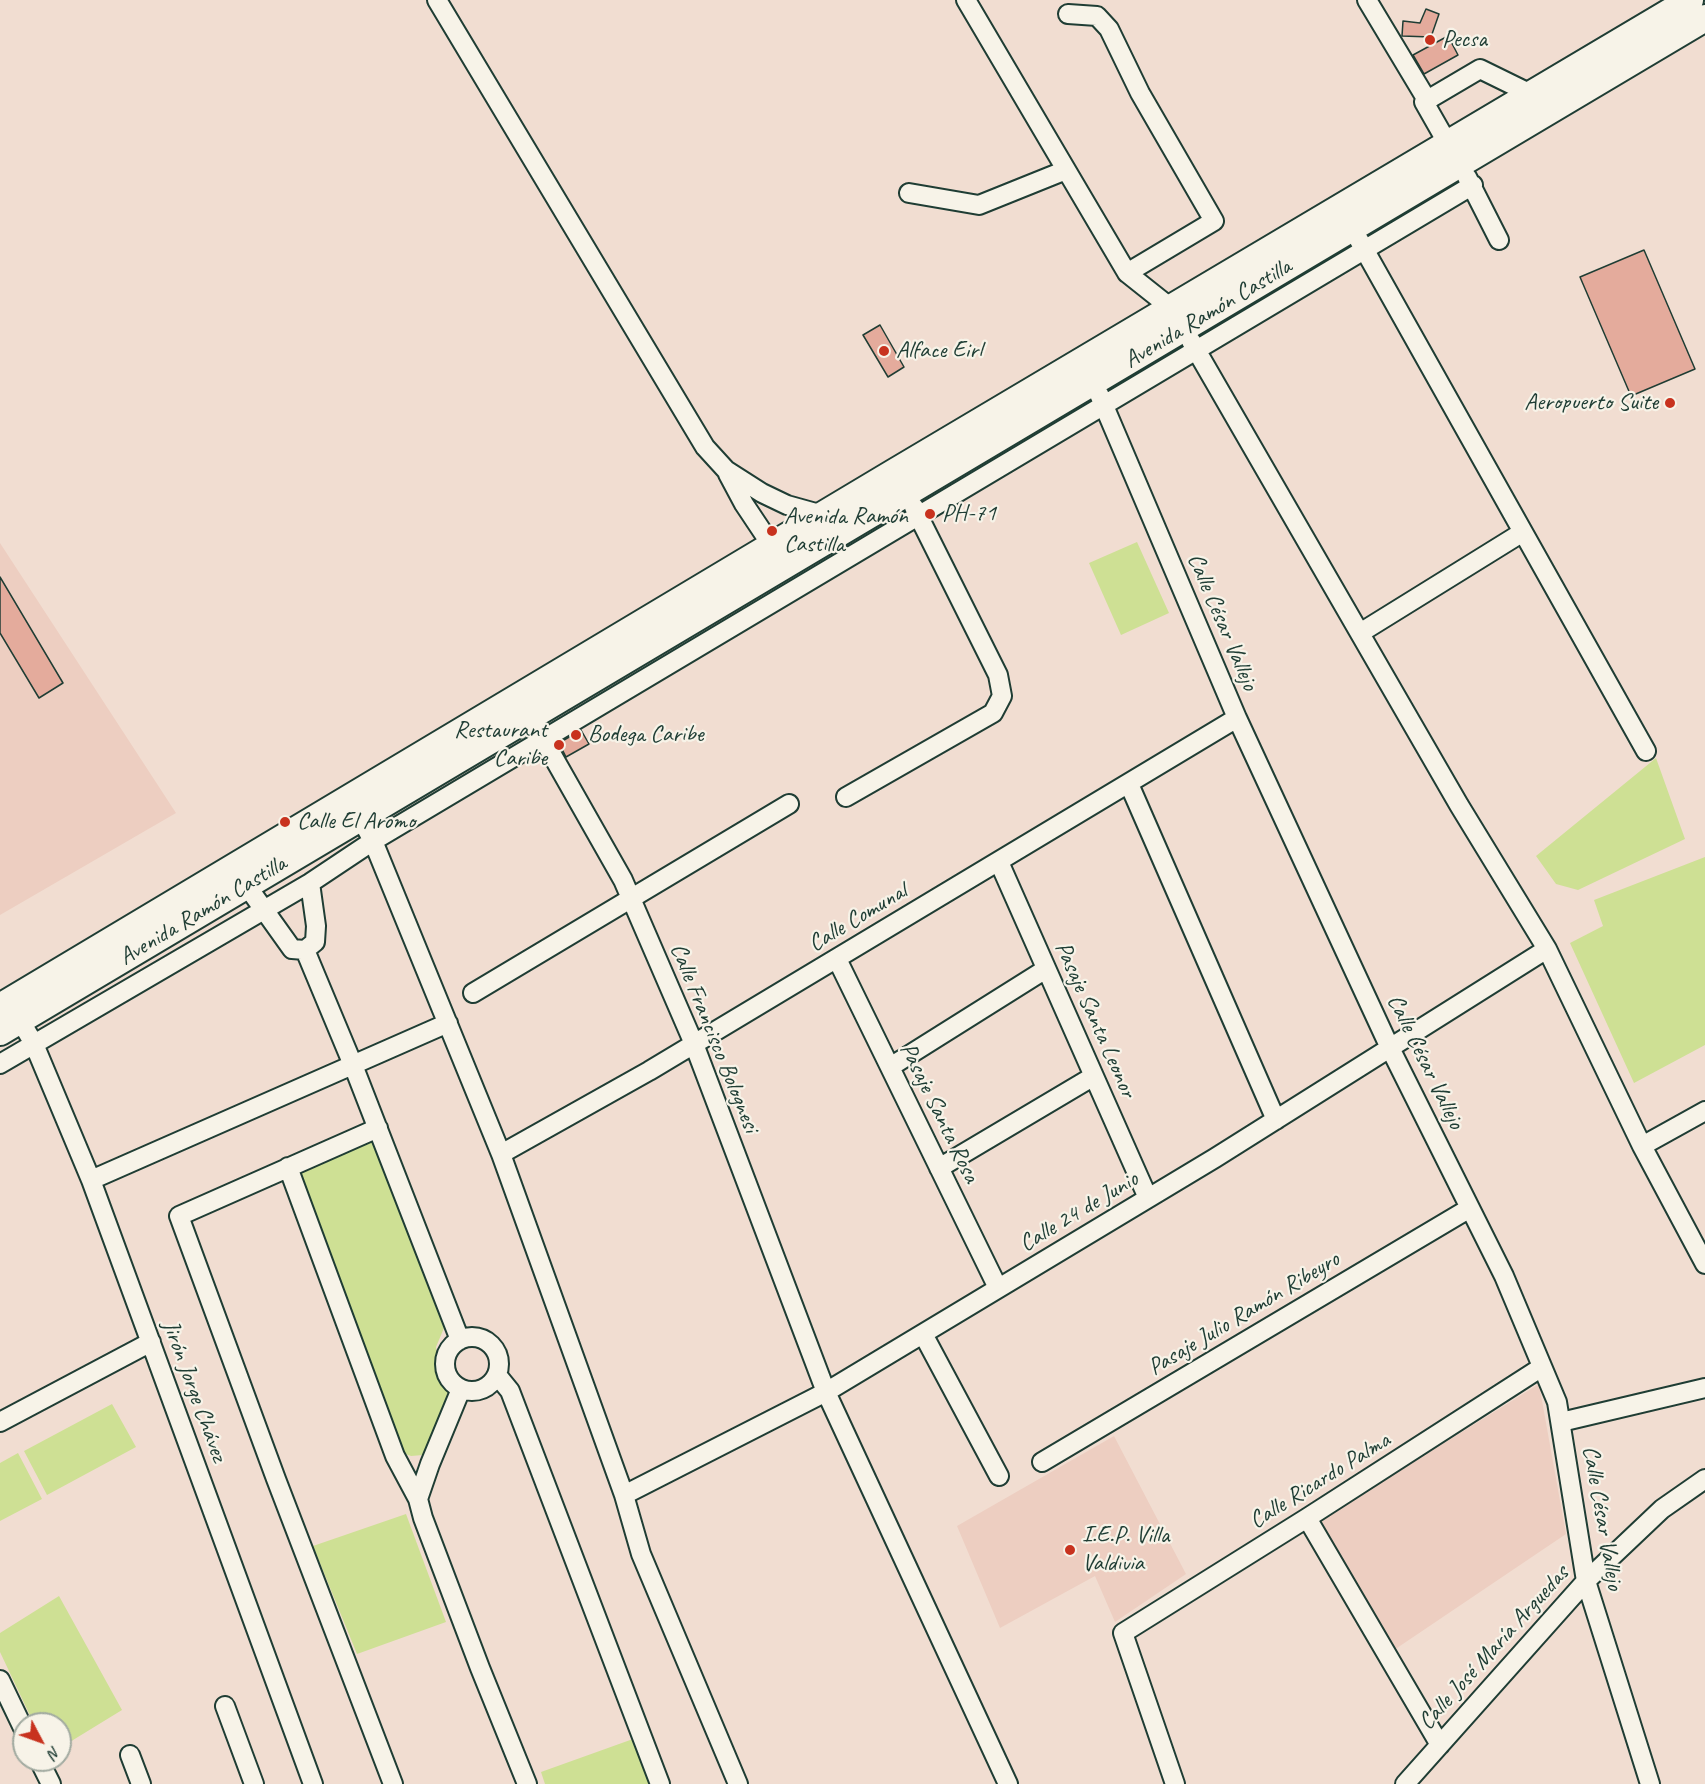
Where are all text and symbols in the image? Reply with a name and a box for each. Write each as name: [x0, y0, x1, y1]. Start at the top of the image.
place label: Pecsa: [1442, 26, 1487, 54]
marker: Pecsa: [1423, 33, 1437, 47]
street label: Avenida Ramón Castilla: [1119, 253, 1297, 375]
place label: Alface Eirl: [896, 337, 982, 365]
marker: Alface Eirl: [877, 344, 891, 358]
place label: Aeropuerto Suite: [1524, 389, 1658, 417]
marker: Aeropuerto Suite: [1663, 396, 1677, 410]
place label: PH-71: [942, 500, 996, 528]
place label: Avenida Ramón Castilla: [784, 503, 908, 559]
marker: PH-71: [923, 507, 937, 521]
marker: Avenida Ramón Castilla: [765, 524, 779, 538]
street label: Calle César Vallejo: [1180, 549, 1264, 695]
place label: Restaurant Caribe: [454, 717, 547, 773]
place label: Bodega Caribe: [588, 721, 704, 749]
marker: Bodega Caribe: [569, 728, 583, 742]
marker: Restaurant Caribe: [552, 738, 566, 752]
place label: Calle El Aromo: [297, 808, 415, 836]
marker: Calle El Aromo: [278, 815, 292, 829]
street label: Avenida Ramón Castilla: [114, 850, 292, 972]
street label: Calle Comunal: [803, 877, 913, 959]
street label: Pasaje Santa Leonor: [1048, 938, 1142, 1102]
street label: Calle Francisco Bolognesi: [663, 939, 765, 1137]
street label: Calle César Vallejo: [1380, 990, 1470, 1134]
street label: Pasaje Santa Rosa: [893, 1038, 985, 1188]
street label: Calle 24 de Junio: [1014, 1165, 1144, 1259]
street label: Pasaje Julio Ramón Ribeyro: [1143, 1245, 1345, 1383]
street label: Jirón Jorge Chávez: [155, 1316, 233, 1466]
street label: Calle Ricardo Palma: [1244, 1426, 1396, 1536]
street label: Calle César Vallejo: [1575, 1444, 1629, 1592]
place label: I.E.P. Villa Valdivia: [1082, 1522, 1169, 1578]
marker: I.E.P. Villa Valdivia: [1063, 1543, 1077, 1557]
street label: Calle José María Arguedas: [1413, 1560, 1575, 1736]
north arrow: [12, 1712, 72, 1772]
text: N: [43, 1742, 65, 1763]

